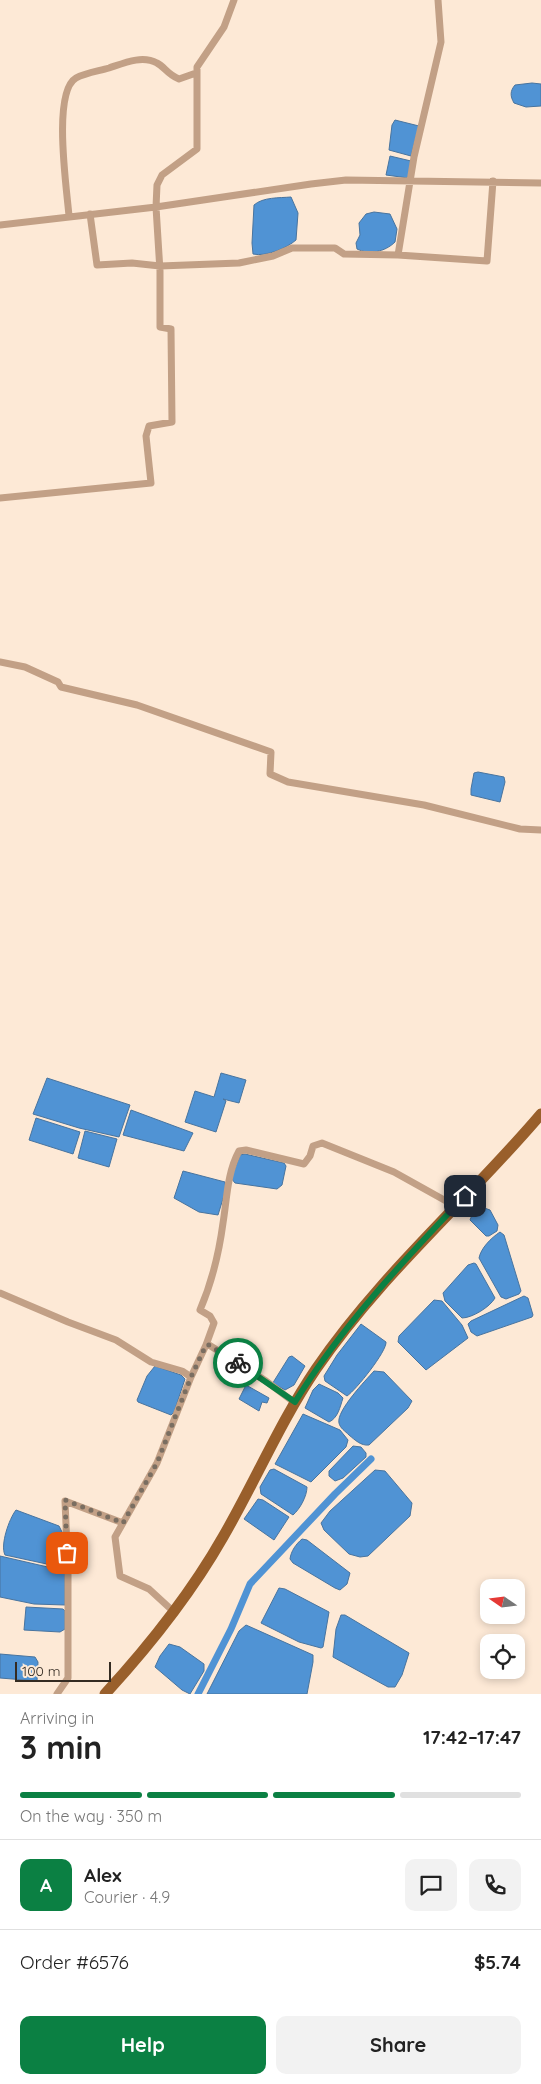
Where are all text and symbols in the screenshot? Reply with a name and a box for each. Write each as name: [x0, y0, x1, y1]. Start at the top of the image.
pin: [444, 1175, 486, 1217]
icon: home: [451, 1182, 479, 1210]
courier: [213, 1338, 263, 1388]
icon: bike: [224, 1349, 252, 1377]
pin: [46, 1532, 88, 1574]
icon: bag: [53, 1539, 81, 1567]
north arrow: [480, 1579, 525, 1624]
map controls: [480, 1579, 525, 1679]
button: locate: [480, 1634, 525, 1679]
scale bar: [15, 1659, 111, 1682]
text: 100 m: [22, 1662, 60, 1680]
text: Arriving in: [20, 1708, 94, 1728]
text: 17:42–17:47: [423, 1725, 521, 1749]
text: 3 min: [20, 1727, 102, 1767]
text: On the way · 350 m: [20, 1806, 162, 1826]
button: chat: [405, 1859, 457, 1911]
button: phone: [469, 1859, 521, 1911]
text: Alex: [84, 1863, 122, 1887]
text: A: [40, 1873, 52, 1897]
text: Courier · 4.9: [84, 1887, 170, 1907]
text: Order #6576: [20, 1950, 129, 1974]
text: $5.74: [474, 1950, 521, 1974]
button: Help: [20, 2016, 266, 2074]
button: Share: [276, 2016, 521, 2074]

